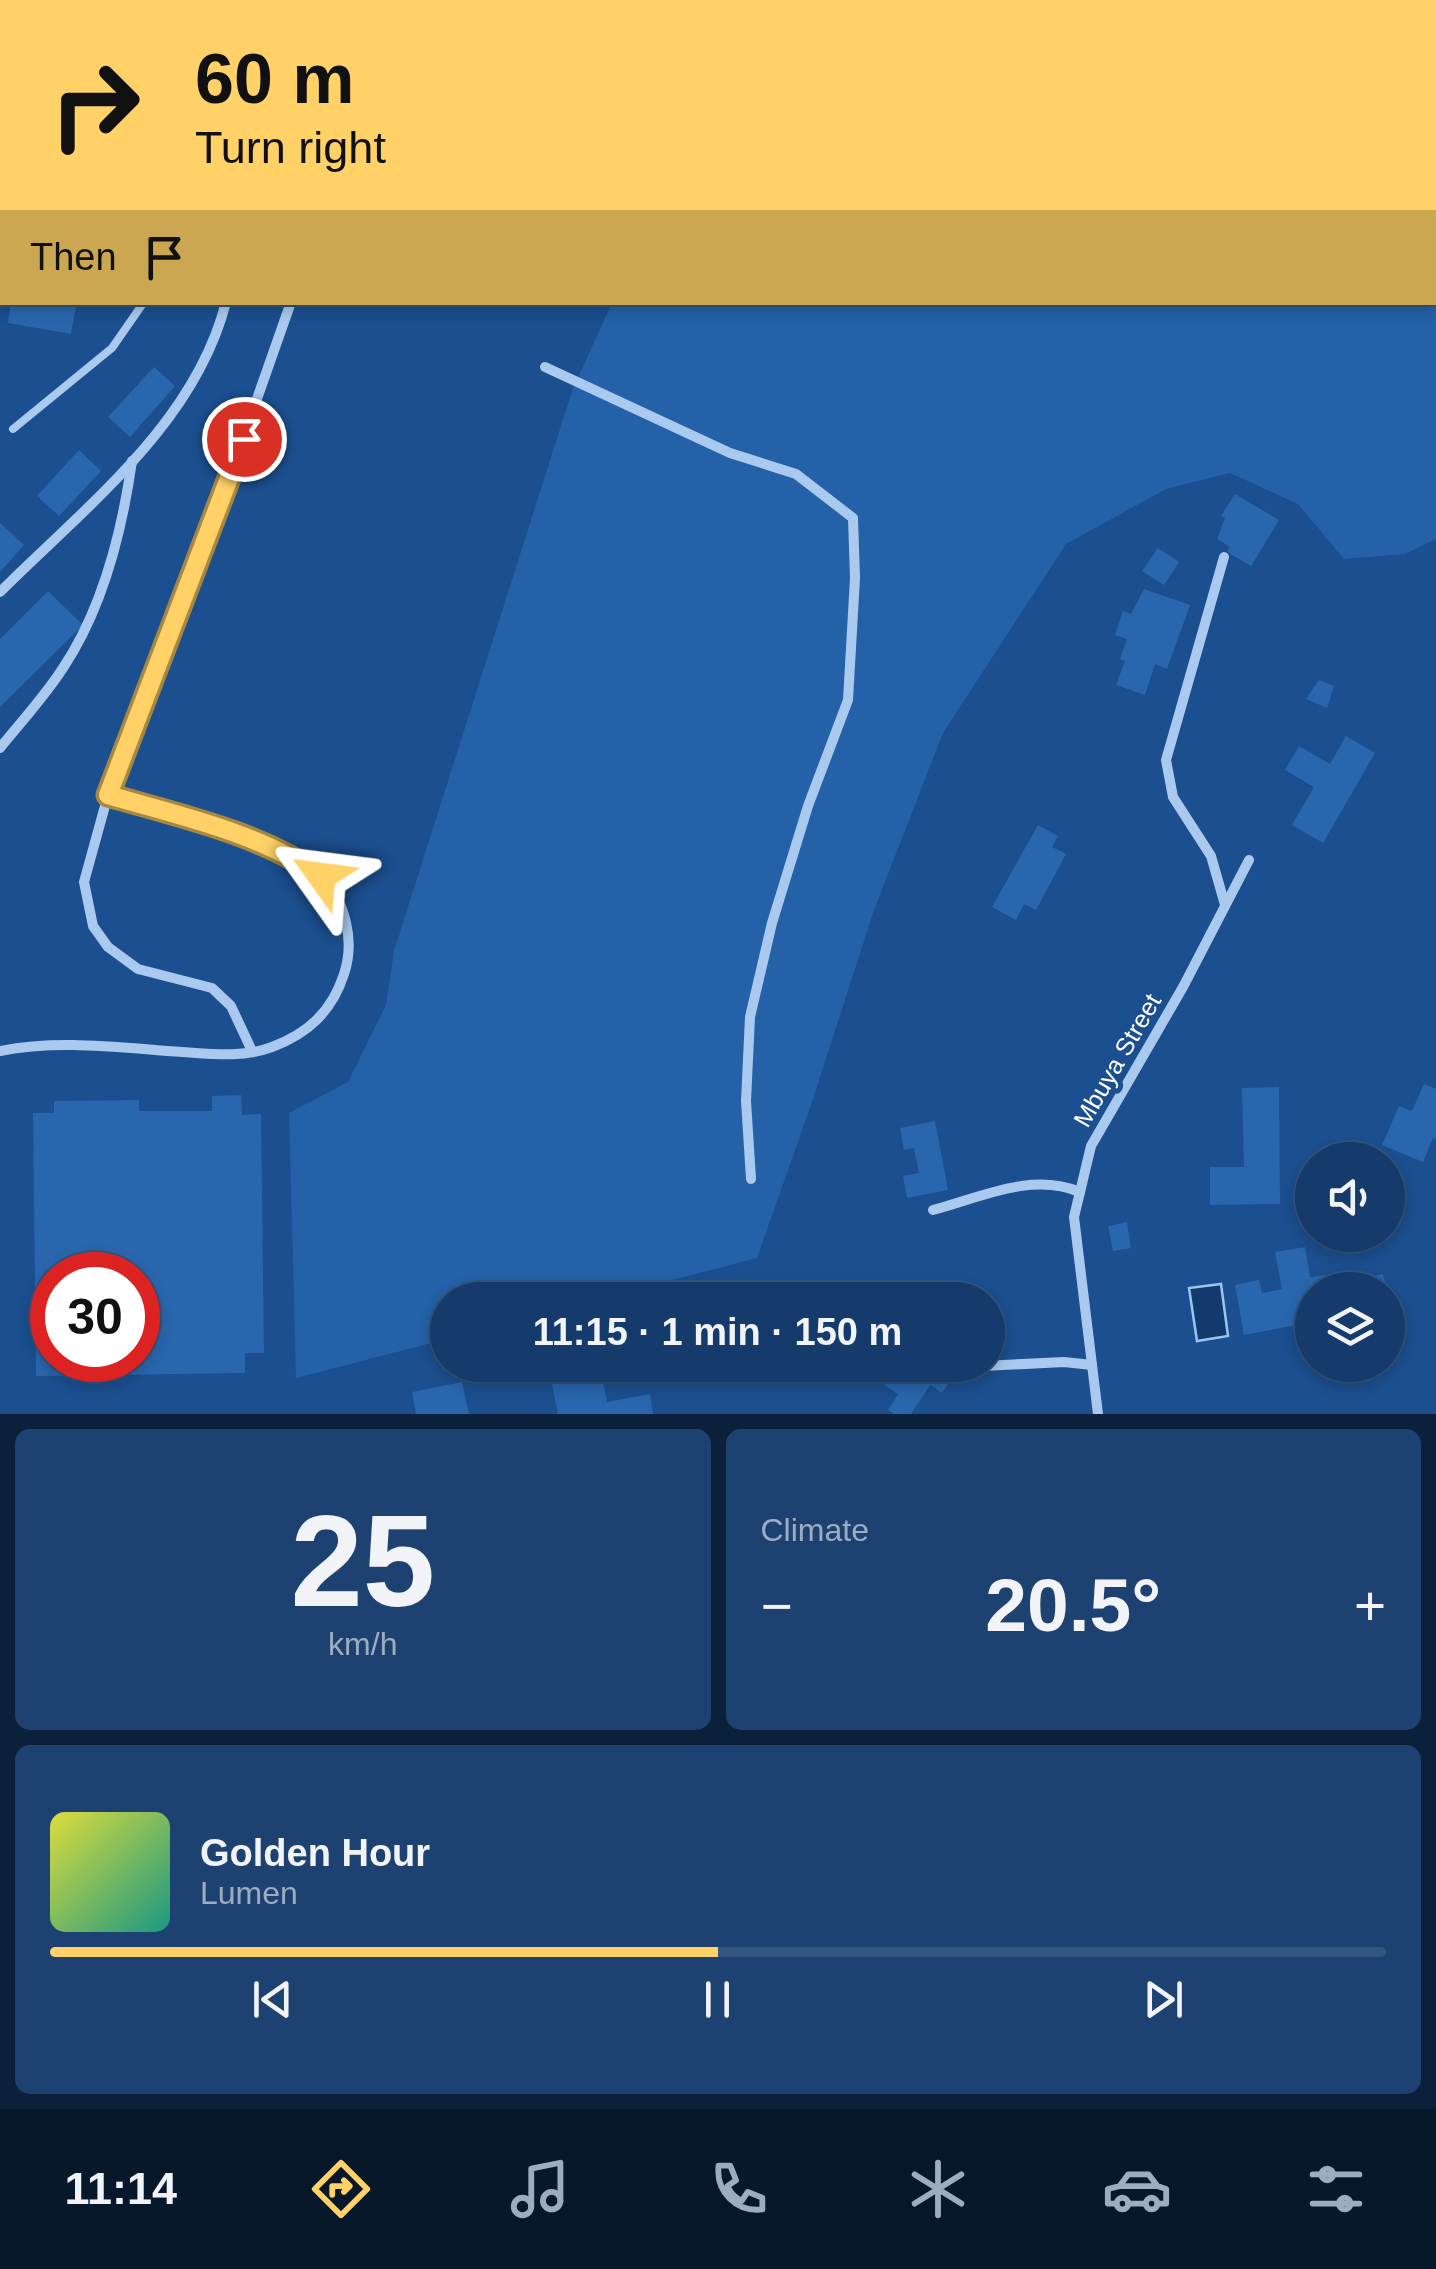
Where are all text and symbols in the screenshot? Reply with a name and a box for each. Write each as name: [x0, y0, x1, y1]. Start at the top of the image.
icon: right: [30, 40, 160, 170]
text: 60 m: [195, 40, 355, 118]
text: Turn right: [195, 122, 386, 173]
icon: arrive: [137, 230, 192, 285]
text: Then: [30, 236, 117, 278]
pin: [202, 397, 287, 482]
icon: arrive: [217, 412, 272, 467]
position arrow: [269, 824, 373, 928]
street label: Mbuya Street: [1068, 989, 1166, 1131]
map controls: [1295, 1142, 1405, 1382]
button: sound: [1295, 1142, 1405, 1252]
speed limit sign: 30: [30, 1252, 160, 1382]
button: layers: [1295, 1272, 1405, 1382]
text: 11:15 · 1 min · 150 m: [533, 1311, 902, 1353]
text: 25: [290, 1488, 435, 1634]
text: Climate: [761, 1512, 869, 1548]
text: 20.5°: [985, 1563, 1161, 1647]
text: −: [761, 1575, 793, 1637]
text: +: [1354, 1575, 1386, 1637]
text: km/h: [328, 1626, 397, 1662]
text: Golden Hour: [200, 1832, 430, 1874]
text: Lumen: [200, 1875, 298, 1911]
icon: previous: [245, 1972, 300, 2027]
icon: pause: [690, 1972, 745, 2027]
icon: next: [1136, 1972, 1191, 2027]
icon: directions: [306, 2154, 376, 2224]
icon: music: [505, 2154, 575, 2224]
icon: phone: [704, 2154, 774, 2224]
icon: climate: [903, 2154, 973, 2224]
icon: car: [1102, 2154, 1172, 2224]
icon: filters: [1301, 2154, 1371, 2224]
text: 11:14: [65, 2163, 177, 2214]

